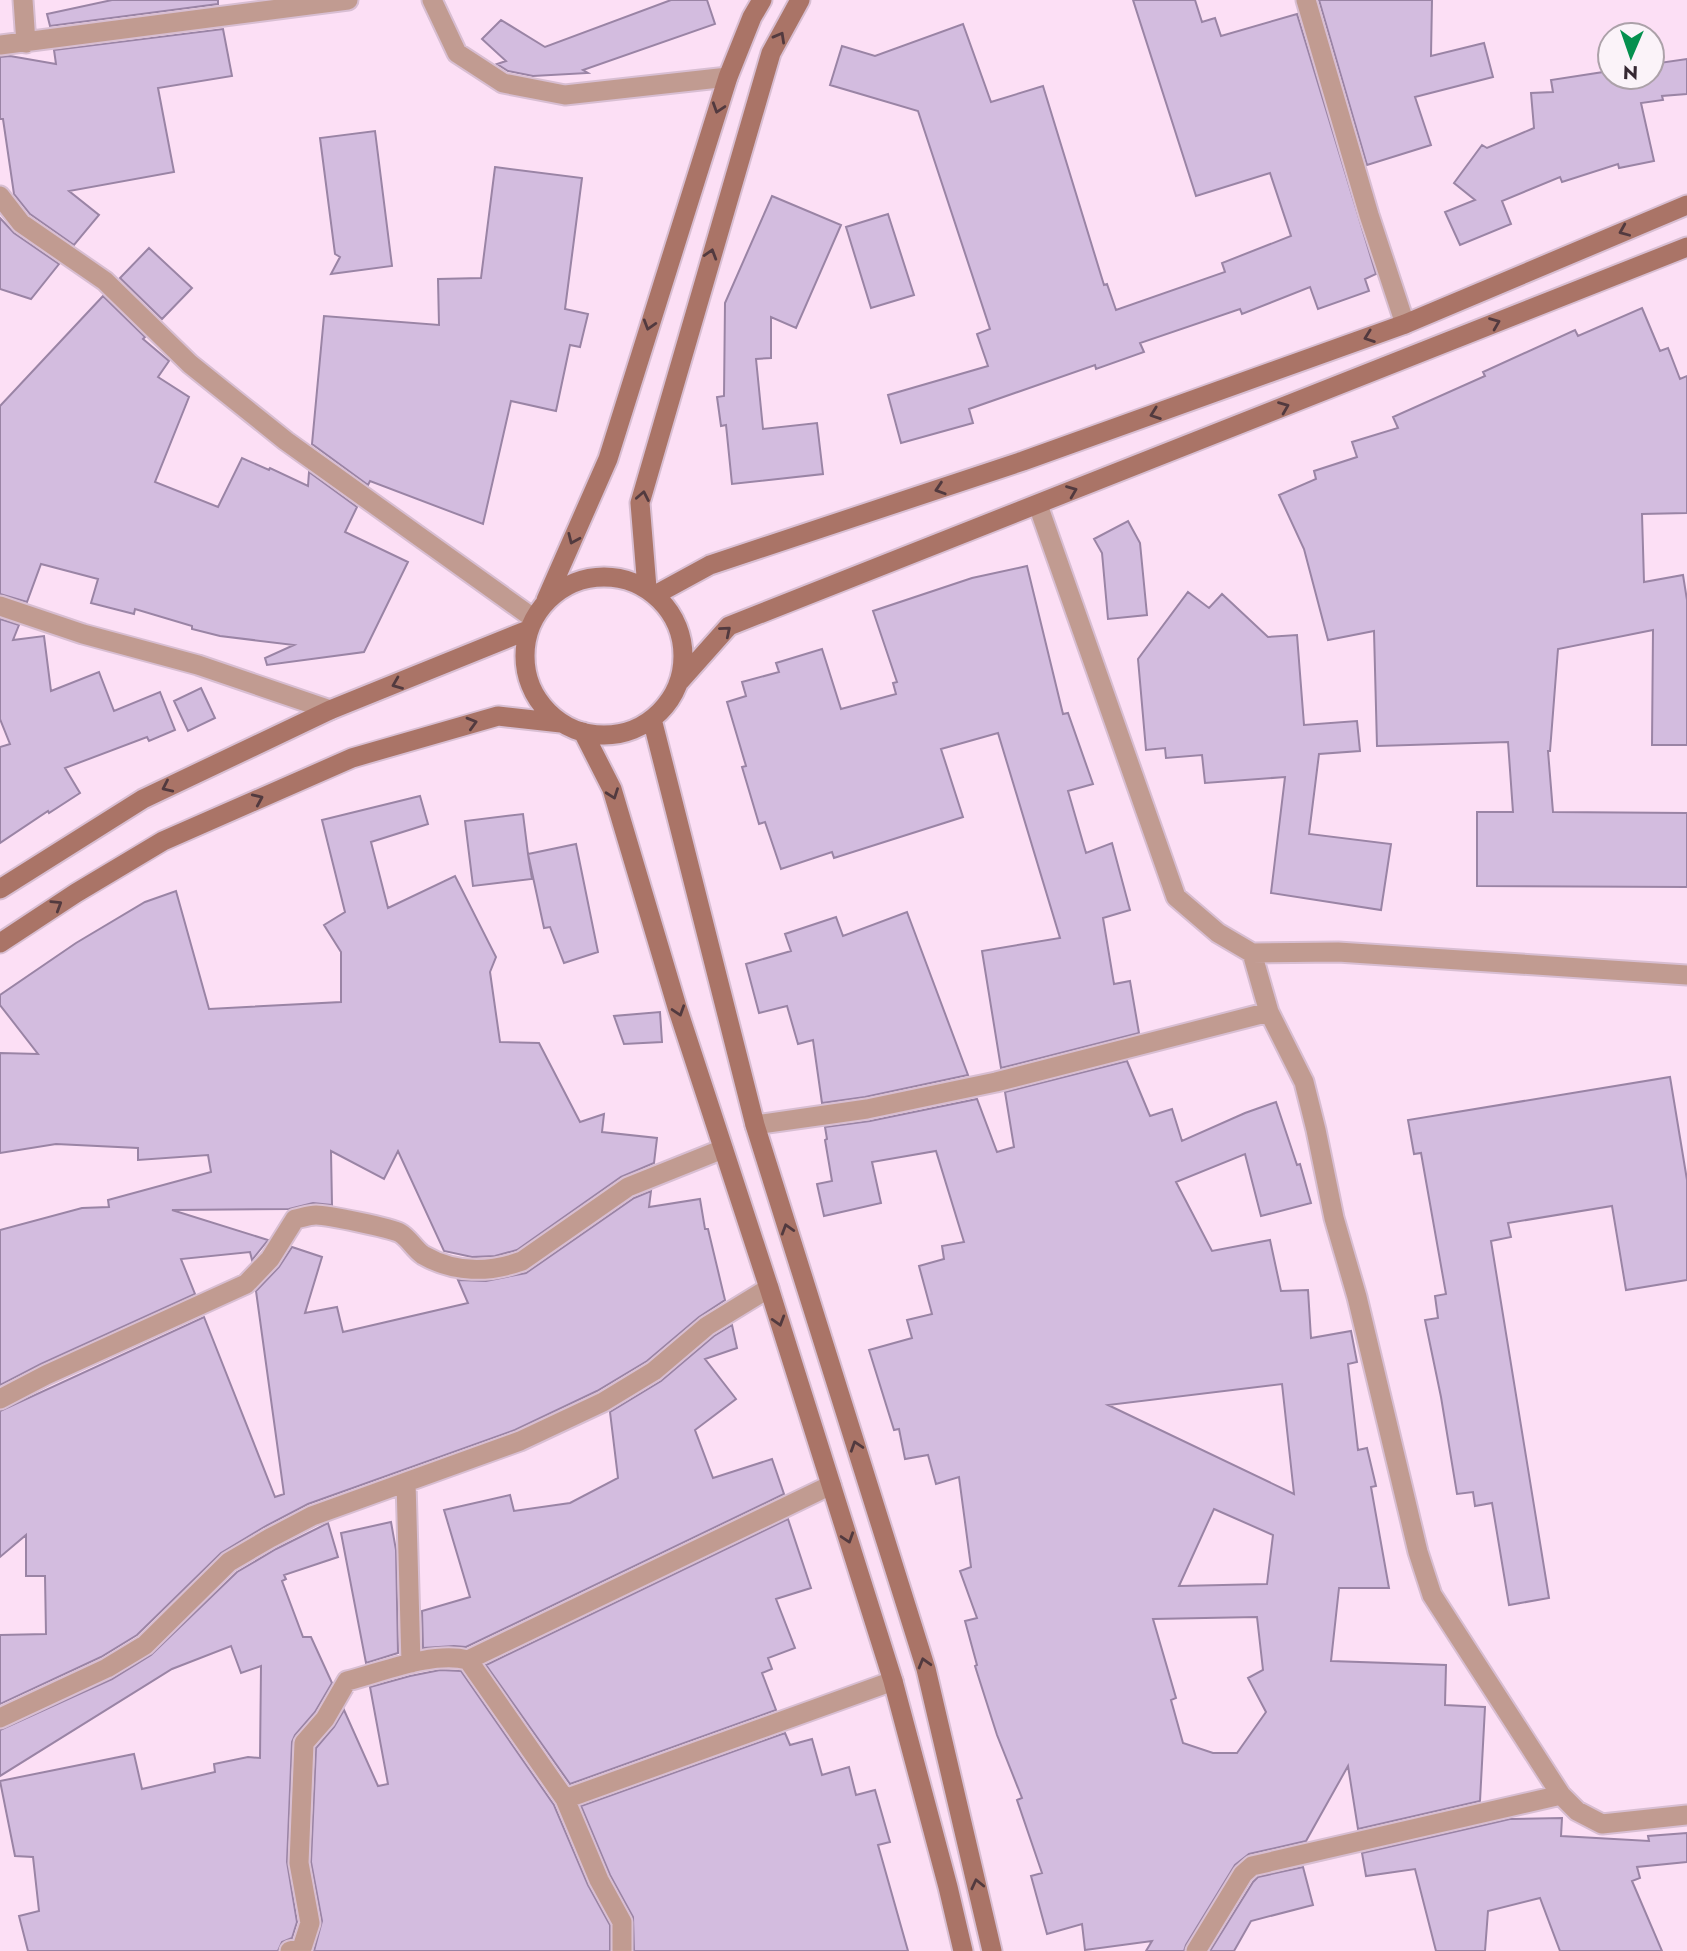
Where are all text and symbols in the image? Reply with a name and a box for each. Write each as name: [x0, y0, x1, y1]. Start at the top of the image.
north arrow: [1596, 21, 1666, 91]
one-way arrow: [772, 32, 785, 45]
text: N: [1622, 59, 1638, 86]
one-way arrow: [712, 102, 726, 114]
one-way arrow: [1619, 223, 1631, 237]
one-way arrow: [702, 248, 717, 260]
one-way arrow: [1489, 318, 1501, 332]
one-way arrow: [643, 319, 658, 331]
one-way arrow: [1363, 329, 1375, 343]
one-way arrow: [1277, 402, 1289, 416]
one-way arrow: [1149, 406, 1161, 420]
one-way arrow: [934, 480, 946, 495]
one-way arrow: [1066, 486, 1078, 500]
one-way arrow: [634, 490, 649, 502]
one-way arrow: [567, 532, 581, 544]
one-way arrow: [718, 627, 731, 640]
one-way arrow: [391, 675, 403, 689]
one-way arrow: [465, 717, 477, 731]
one-way arrow: [162, 779, 174, 793]
one-way arrow: [604, 787, 618, 799]
one-way arrow: [250, 793, 263, 807]
one-way arrow: [49, 900, 62, 913]
one-way arrow: [670, 1005, 685, 1017]
one-way arrow: [781, 1224, 795, 1236]
one-way arrow: [771, 1315, 786, 1327]
one-way arrow: [850, 1440, 865, 1452]
one-way arrow: [839, 1532, 854, 1544]
one-way arrow: [917, 1657, 932, 1669]
one-way arrow: [971, 1878, 985, 1890]

